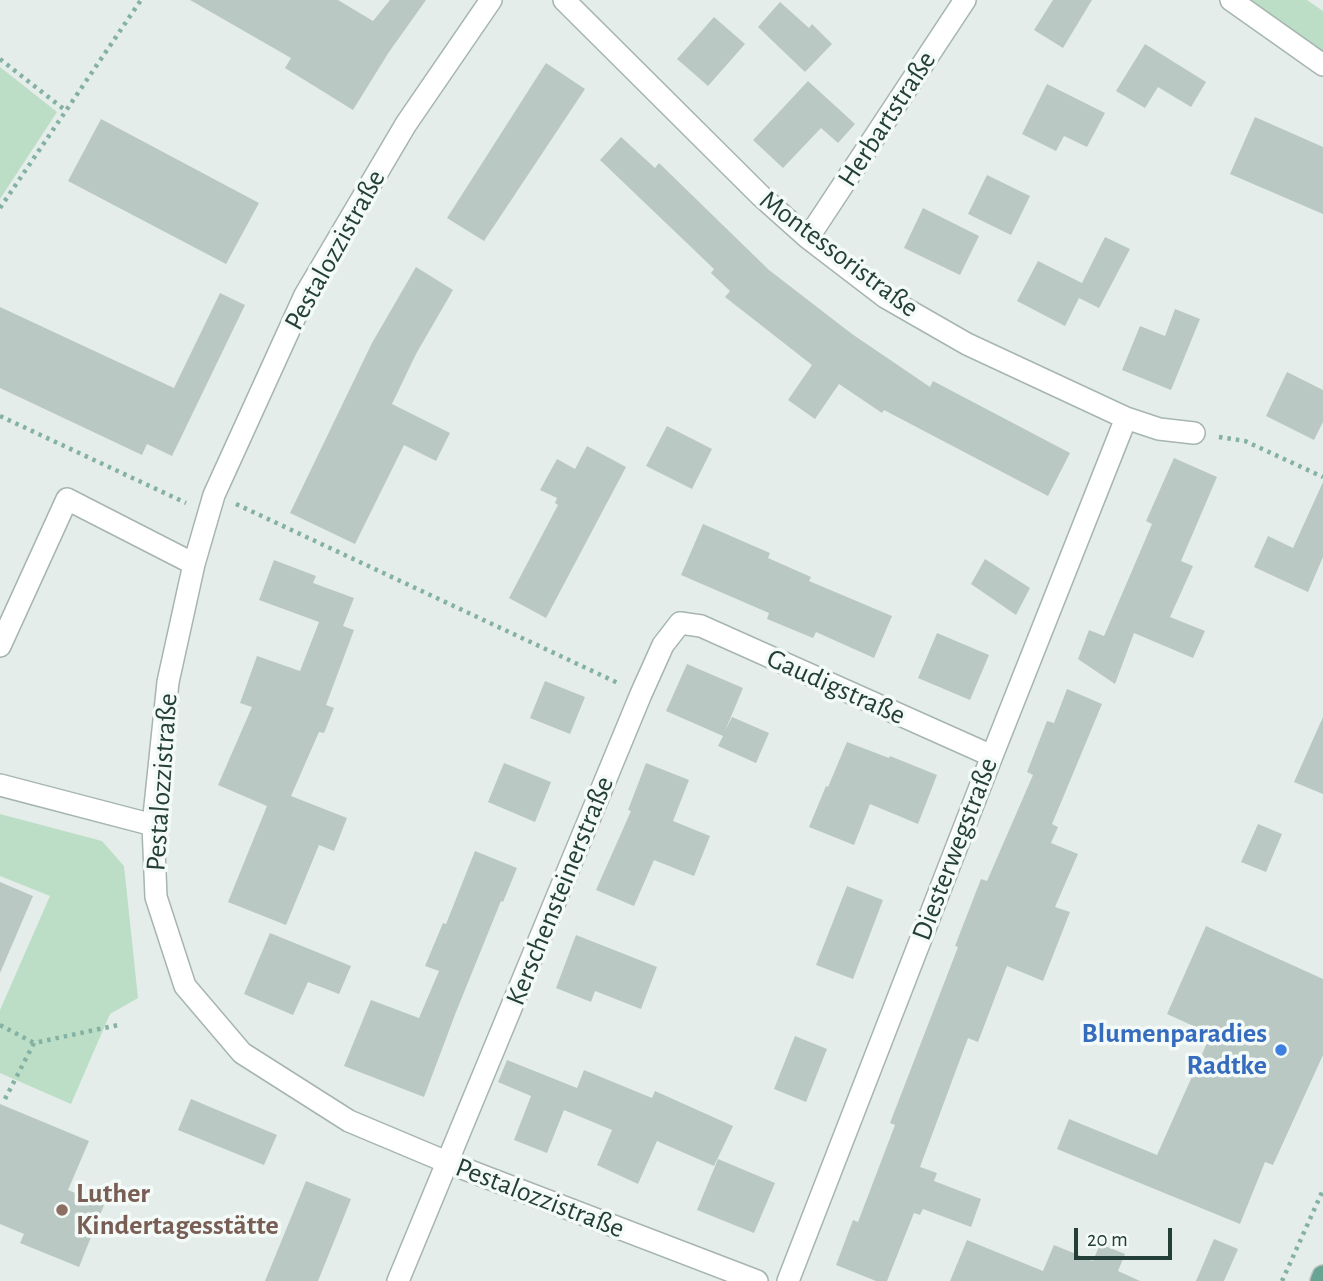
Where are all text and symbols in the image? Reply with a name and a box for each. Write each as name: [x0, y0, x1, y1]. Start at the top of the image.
street label: Herbartstraße: [831, 45, 943, 193]
street label: Pestalozzistraße: [277, 164, 393, 336]
street label: Montessoristraße: [753, 183, 925, 325]
street label: Gaudigstraße: [762, 642, 910, 732]
street label: Pestalozzistraße: [139, 692, 185, 872]
street label: Diesterwegstraße: [905, 753, 1005, 945]
street label: Kerschensteinerstraße: [499, 772, 621, 1010]
place label: Blumenparadies Radtke: [1082, 1017, 1267, 1083]
marker: Blumenparadies Radtke: [1273, 1042, 1289, 1058]
street label: Pestalozzistraße: [451, 1150, 629, 1246]
place label: Luther Kindertagesstätte: [76, 1177, 279, 1243]
marker: Luther Kindertagesstätte: [54, 1202, 70, 1218]
scale bar: [1078, 1214, 1176, 1258]
text: 20 m: [1087, 1229, 1128, 1250]

